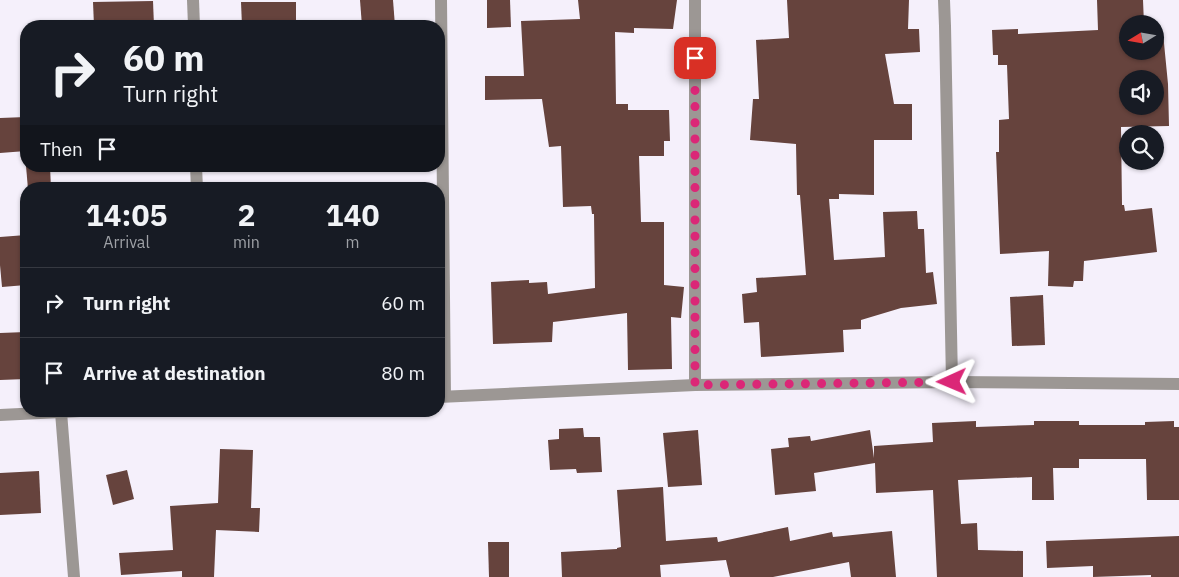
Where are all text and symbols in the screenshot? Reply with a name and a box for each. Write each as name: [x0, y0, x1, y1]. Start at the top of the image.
north arrow: [1119, 15, 1164, 60]
map controls: [1119, 15, 1164, 170]
text: 60 m: [123, 35, 205, 81]
pin: [674, 37, 716, 79]
icon: right: [40, 40, 105, 105]
icon: arrive: [681, 44, 709, 72]
button: sound: [1119, 70, 1164, 115]
text: Turn right: [123, 79, 218, 108]
button: search: [1119, 125, 1164, 170]
icon: arrive: [93, 135, 121, 163]
text: Then: [40, 137, 83, 161]
text: 14:05: [86, 195, 167, 234]
text: 2: [237, 195, 255, 234]
text: 140: [325, 195, 379, 234]
text: Arrival: [103, 232, 150, 252]
text: min: [233, 232, 260, 252]
text: m: [345, 232, 359, 252]
icon: right: [40, 289, 68, 317]
text: Turn right: [83, 291, 170, 315]
text: 60 m: [381, 291, 425, 315]
position arrow: [925, 355, 977, 407]
icon: arrive: [40, 359, 68, 387]
text: Arrive at destination: [83, 361, 266, 385]
text: 80 m: [381, 361, 425, 385]

